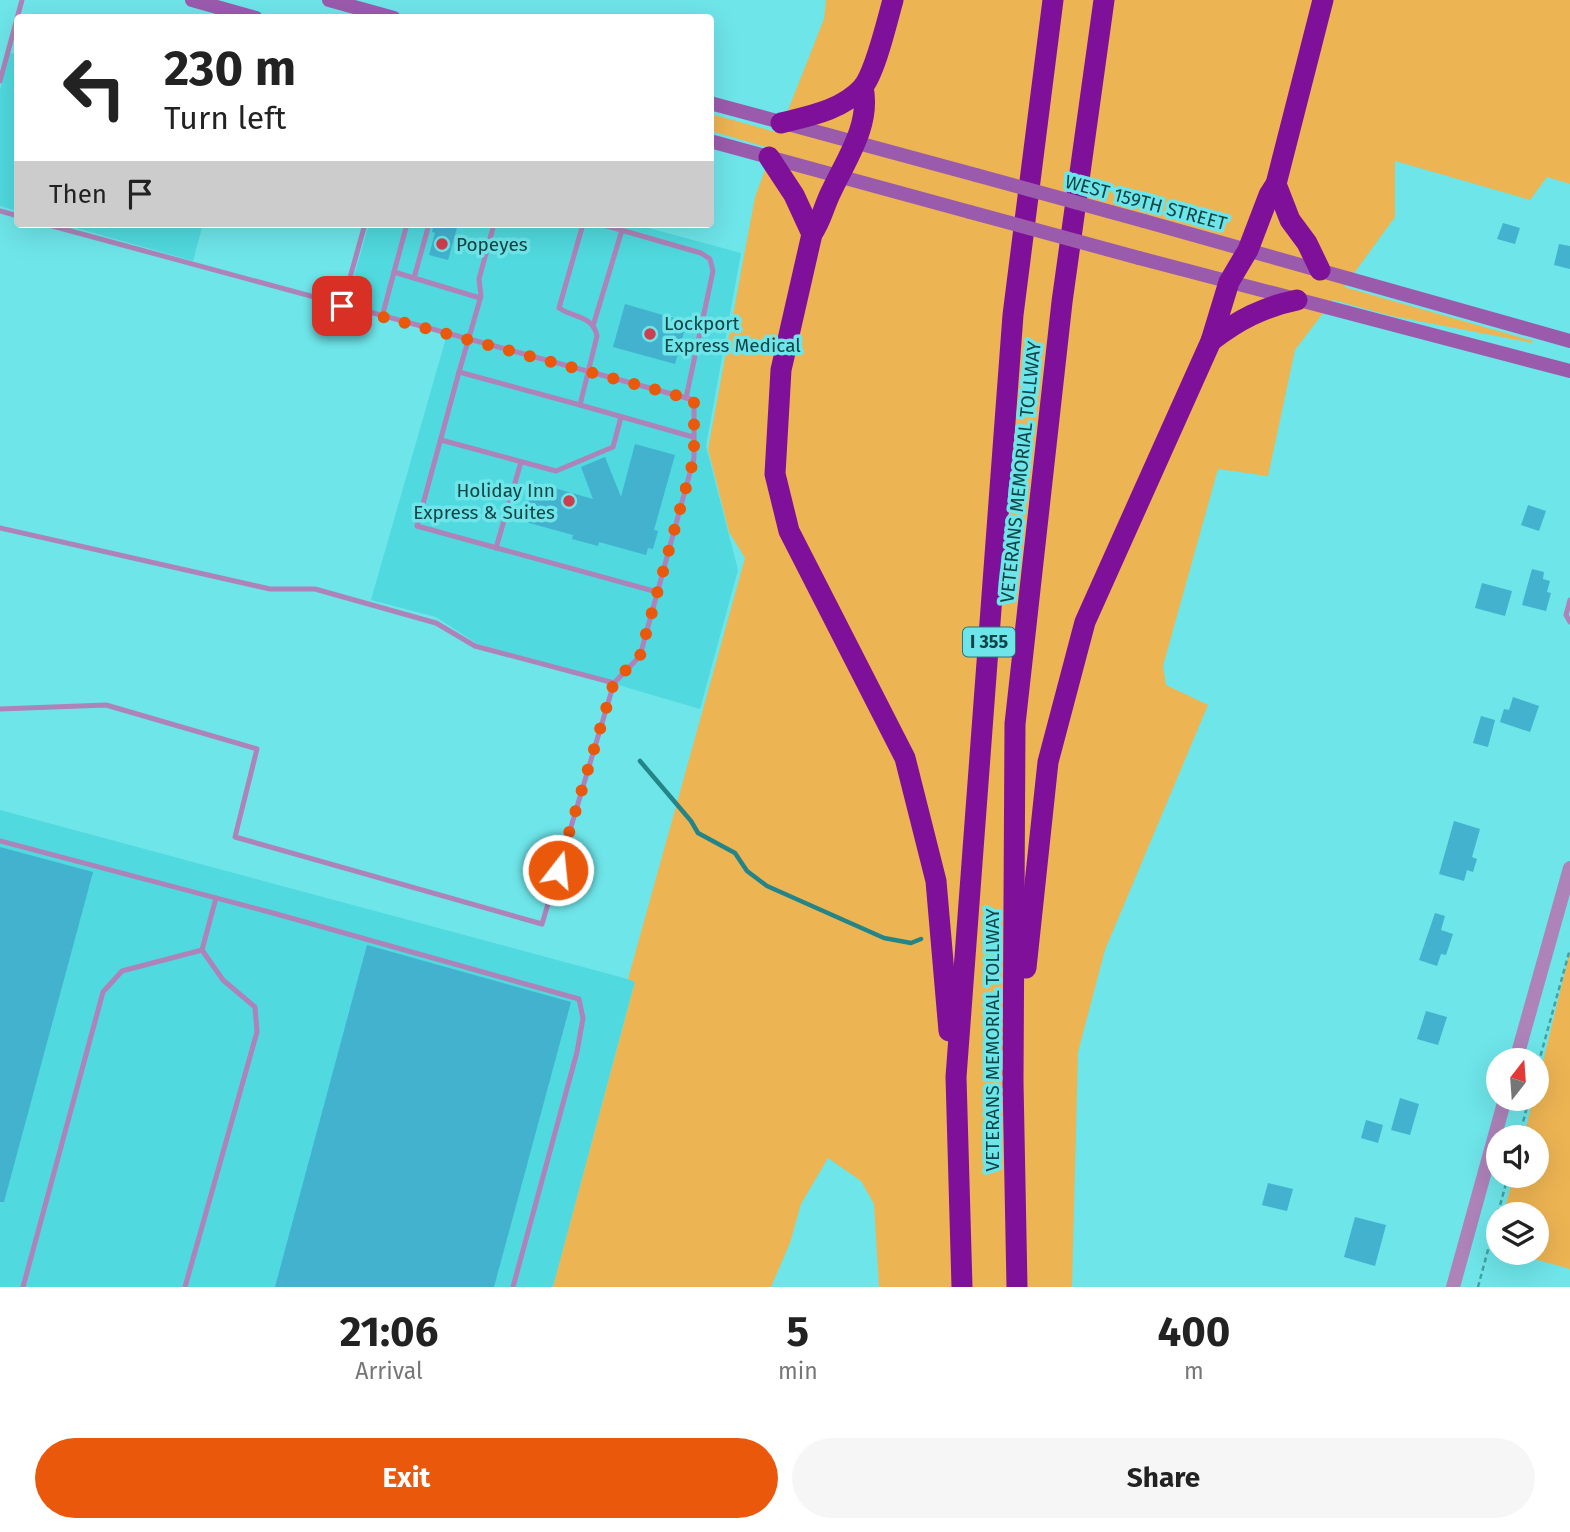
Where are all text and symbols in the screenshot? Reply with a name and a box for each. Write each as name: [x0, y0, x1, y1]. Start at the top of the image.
text: 230 m: [164, 39, 296, 98]
icon: left: [49, 42, 140, 133]
text: Turn left: [164, 99, 286, 137]
street label: WEST 159TH STREET: [1062, 170, 1230, 235]
icon: arrive: [121, 175, 159, 213]
text: Then: [49, 179, 107, 210]
place label: Popeyes: [456, 233, 528, 256]
marker: Popeyes: [434, 236, 450, 252]
pin: [312, 276, 372, 336]
icon: arrive: [323, 287, 361, 325]
place label: Lockport Express Medical: [664, 312, 801, 357]
marker: Lockport Express Medical: [642, 326, 658, 342]
street label: VETERANS MEMORIAL TOLLWAY: [995, 339, 1046, 604]
place label: Holiday Inn Express & Suites: [413, 479, 555, 524]
marker: Holiday Inn Express & Suites: [561, 493, 577, 509]
road number: I 355: [963, 628, 1015, 656]
position arrow: [521, 833, 595, 907]
street label: VETERANS MEMORIAL TOLLWAY: [981, 908, 1004, 1172]
north arrow: [1486, 1048, 1549, 1111]
map controls: [1486, 1048, 1549, 1265]
button: sound: [1486, 1125, 1549, 1188]
button: layers: [1486, 1202, 1549, 1265]
text: 21:06: [340, 1307, 438, 1357]
text: 5: [787, 1307, 809, 1357]
text: 400: [1157, 1307, 1230, 1357]
text: Arrival: [355, 1357, 423, 1385]
text: min: [778, 1357, 818, 1385]
text: m: [1184, 1357, 1204, 1385]
button: Exit: [35, 1438, 778, 1518]
button: Share: [792, 1438, 1535, 1518]

